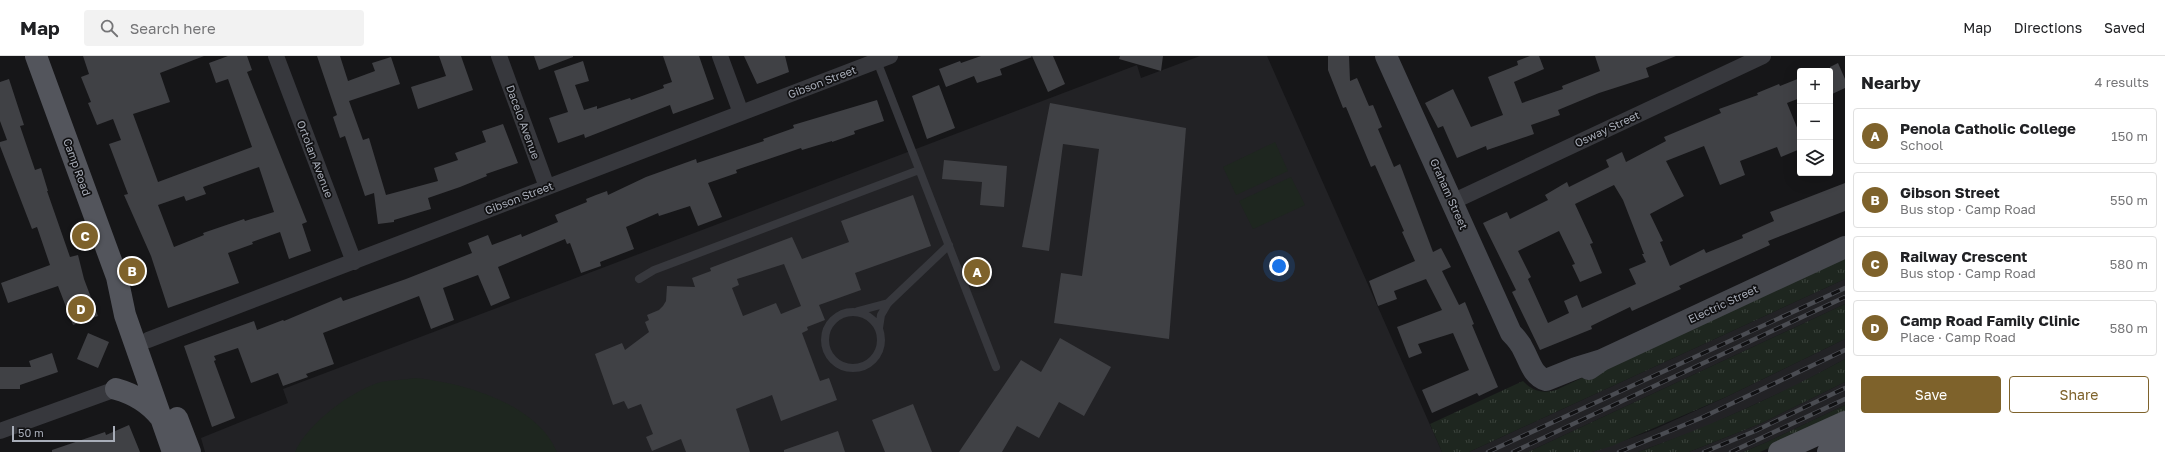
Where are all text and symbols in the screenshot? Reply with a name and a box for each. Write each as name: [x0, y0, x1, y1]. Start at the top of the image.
search box: [84, 10, 364, 46]
text: Map: [20, 16, 60, 39]
icon: search: [98, 17, 120, 39]
text: Search here: [130, 19, 216, 37]
text: Map: [1963, 19, 1992, 36]
text: Directions: [2014, 19, 2082, 36]
text: Saved: [2104, 19, 2145, 36]
street label: Gibson Street: [786, 63, 858, 100]
map controls: [1797, 68, 1833, 176]
button: +: [1797, 68, 1833, 104]
text: Nearby: [1861, 72, 1921, 93]
text: 4 results: [2095, 74, 2149, 90]
street label: Dacelo Avenue: [504, 83, 543, 161]
button: −: [1797, 104, 1833, 140]
street label: Osway Street: [1572, 108, 1641, 149]
street label: Ortolan Avenue: [295, 118, 336, 199]
text: Penola Catholic College: [1900, 119, 2076, 137]
text: A: [1870, 128, 1880, 144]
text: 150 m: [2111, 128, 2148, 144]
street label: Camp Road: [61, 136, 94, 197]
text: School: [1900, 137, 1943, 153]
button: layers: [1797, 140, 1833, 176]
street label: Graham Street: [1428, 156, 1471, 231]
street label: Gibson Street: [483, 179, 555, 216]
text: Gibson Street: [1900, 183, 2000, 201]
text: B: [1870, 192, 1880, 208]
text: 550 m: [2110, 192, 2148, 208]
text: Bus stop · Camp Road: [1900, 201, 2036, 217]
pin: C: [72, 221, 98, 251]
text: Railway Crescent: [1900, 247, 2027, 265]
pin: B: [119, 256, 145, 286]
your location: [1269, 256, 1289, 276]
text: C: [1870, 256, 1880, 272]
text: 580 m: [2110, 256, 2148, 272]
pin: A: [964, 257, 990, 287]
text: Bus stop · Camp Road: [1900, 265, 2036, 281]
street label: Electric Street: [1686, 282, 1760, 325]
pin: D: [68, 294, 94, 324]
text: Camp Road Family Clinic: [1900, 311, 2080, 329]
text: D: [1870, 320, 1880, 336]
text: 580 m: [2110, 320, 2148, 336]
text: Place · Camp Road: [1900, 329, 2016, 345]
button: Save: [1861, 376, 2001, 413]
button: Share: [2009, 376, 2149, 413]
scale bar: [12, 424, 115, 443]
text: 50 m: [18, 426, 44, 439]

